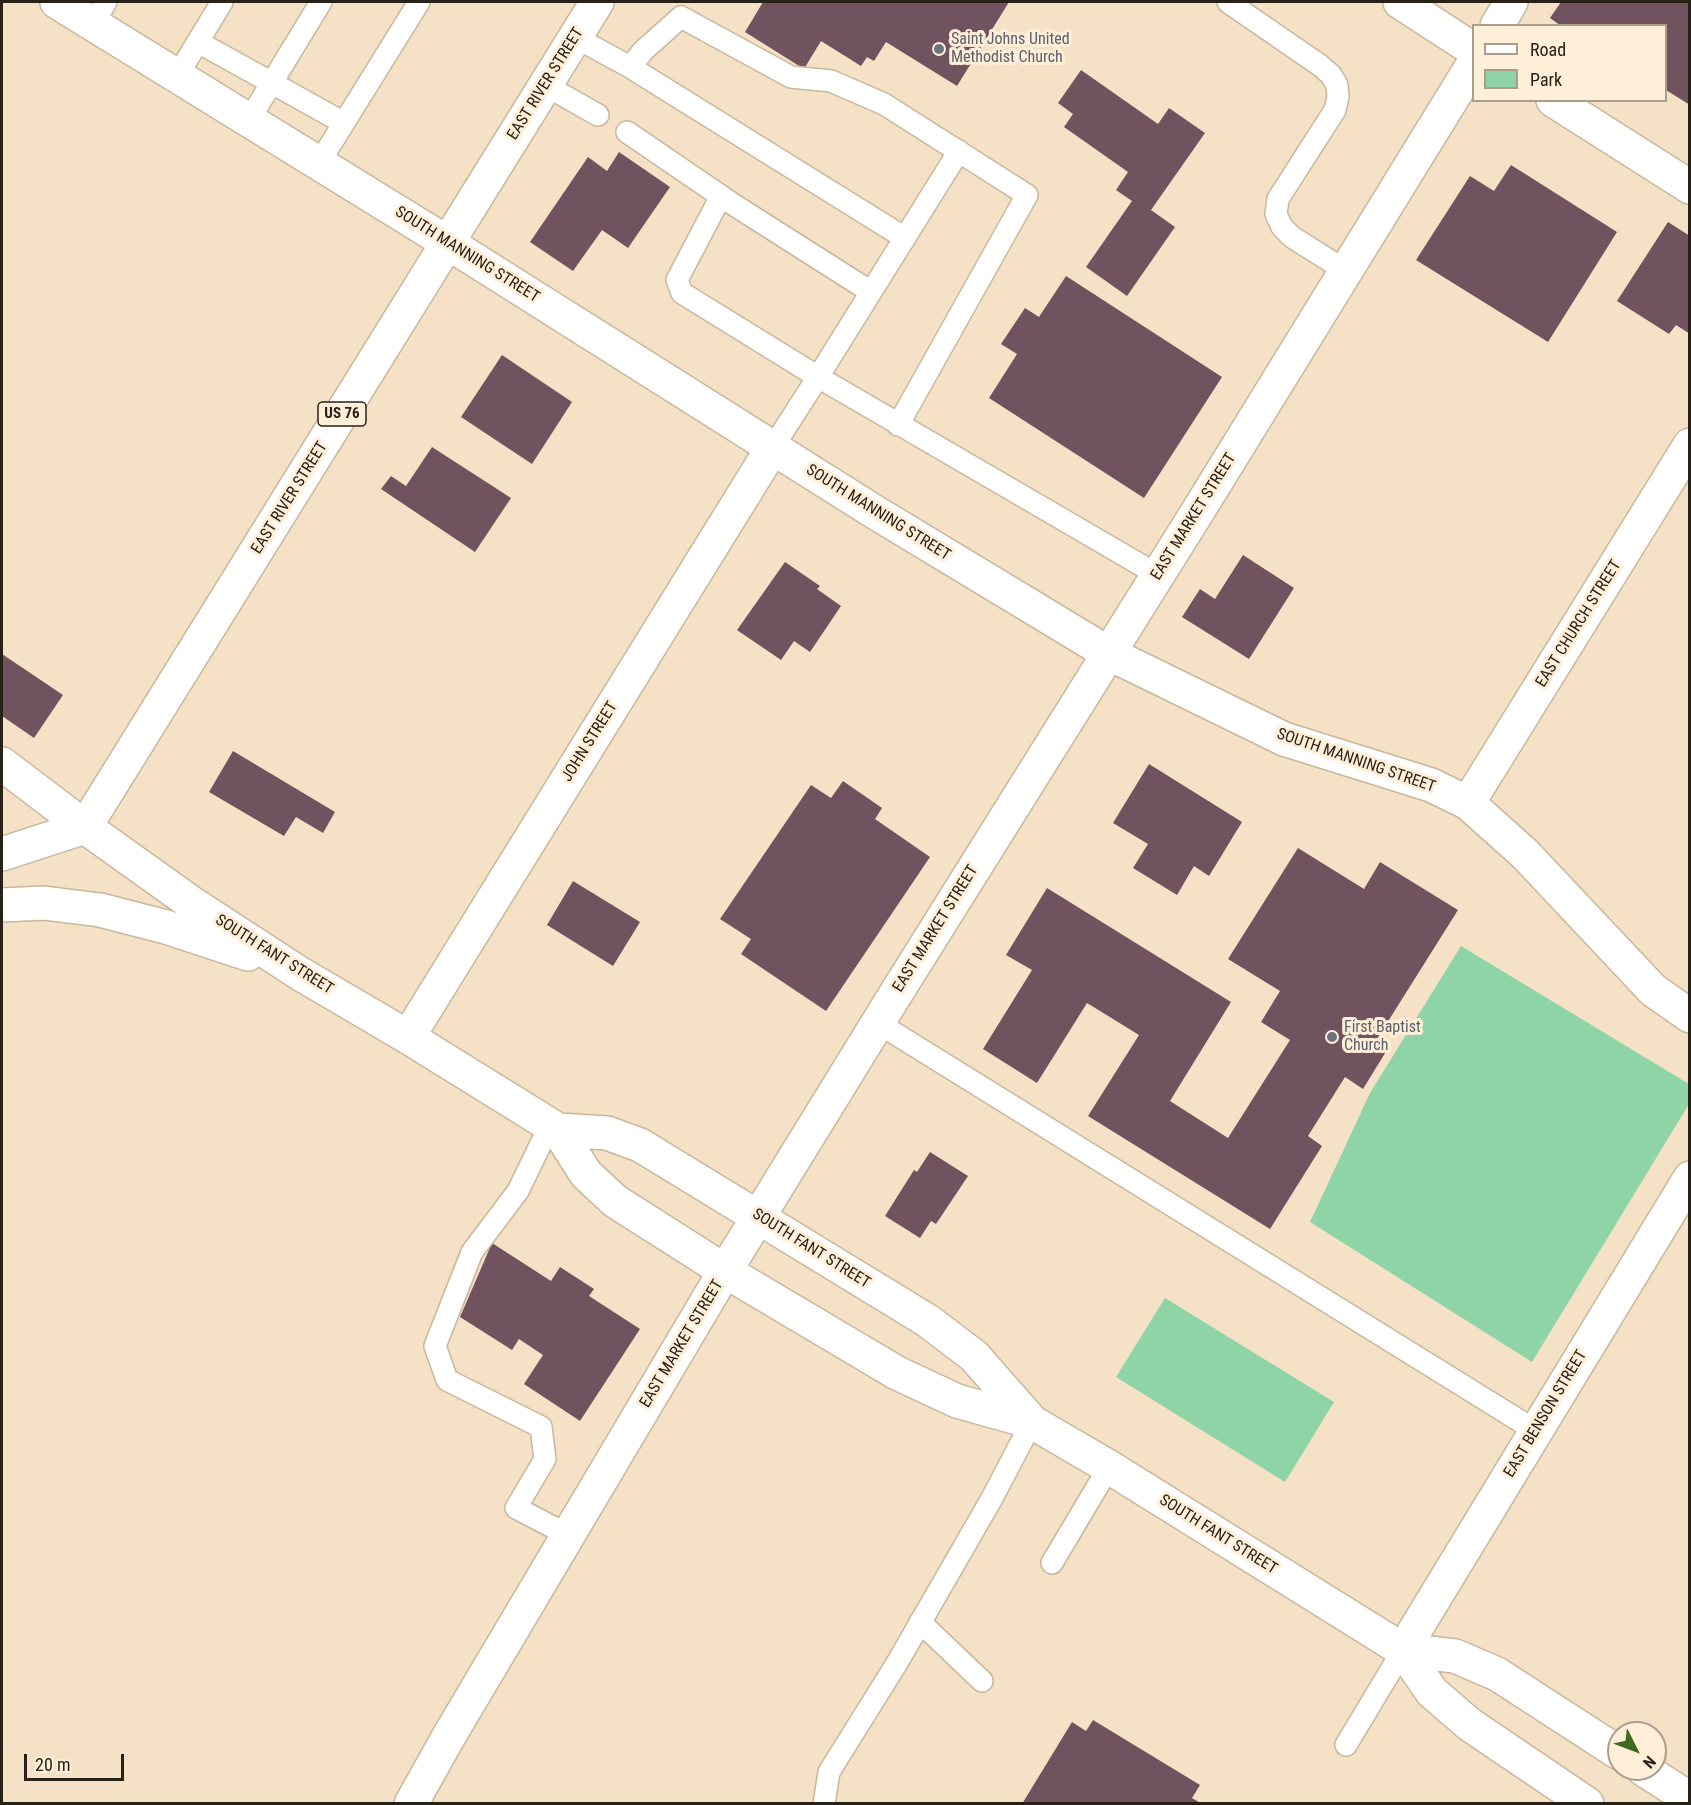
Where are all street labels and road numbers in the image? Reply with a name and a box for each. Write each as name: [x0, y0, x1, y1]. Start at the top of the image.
street label: EAST RIVER STREET: [504, 24, 588, 144]
street label: SOUTH MANNING STREET: [391, 203, 543, 307]
road number: US 76: [318, 402, 366, 426]
street label: EAST RIVER STREET: [248, 438, 332, 558]
street label: EAST MARKET STREET: [1147, 450, 1241, 584]
street label: SOUTH MANNING STREET: [802, 461, 954, 565]
street label: EAST CHURCH STREET: [1532, 557, 1626, 691]
street label: JOHN STREET: [558, 699, 622, 785]
street label: SOUTH MANNING STREET: [1274, 725, 1438, 797]
street label: EAST MARKET STREET: [889, 862, 983, 996]
street label: SOUTH FANT STREET: [211, 911, 337, 999]
street label: SOUTH FANT STREET: [748, 1205, 874, 1293]
street label: EAST MARKET STREET: [636, 1277, 728, 1411]
street label: EAST BENSON STREET: [1500, 1347, 1592, 1481]
street label: SOUTH FANT STREET: [1155, 1491, 1281, 1579]

